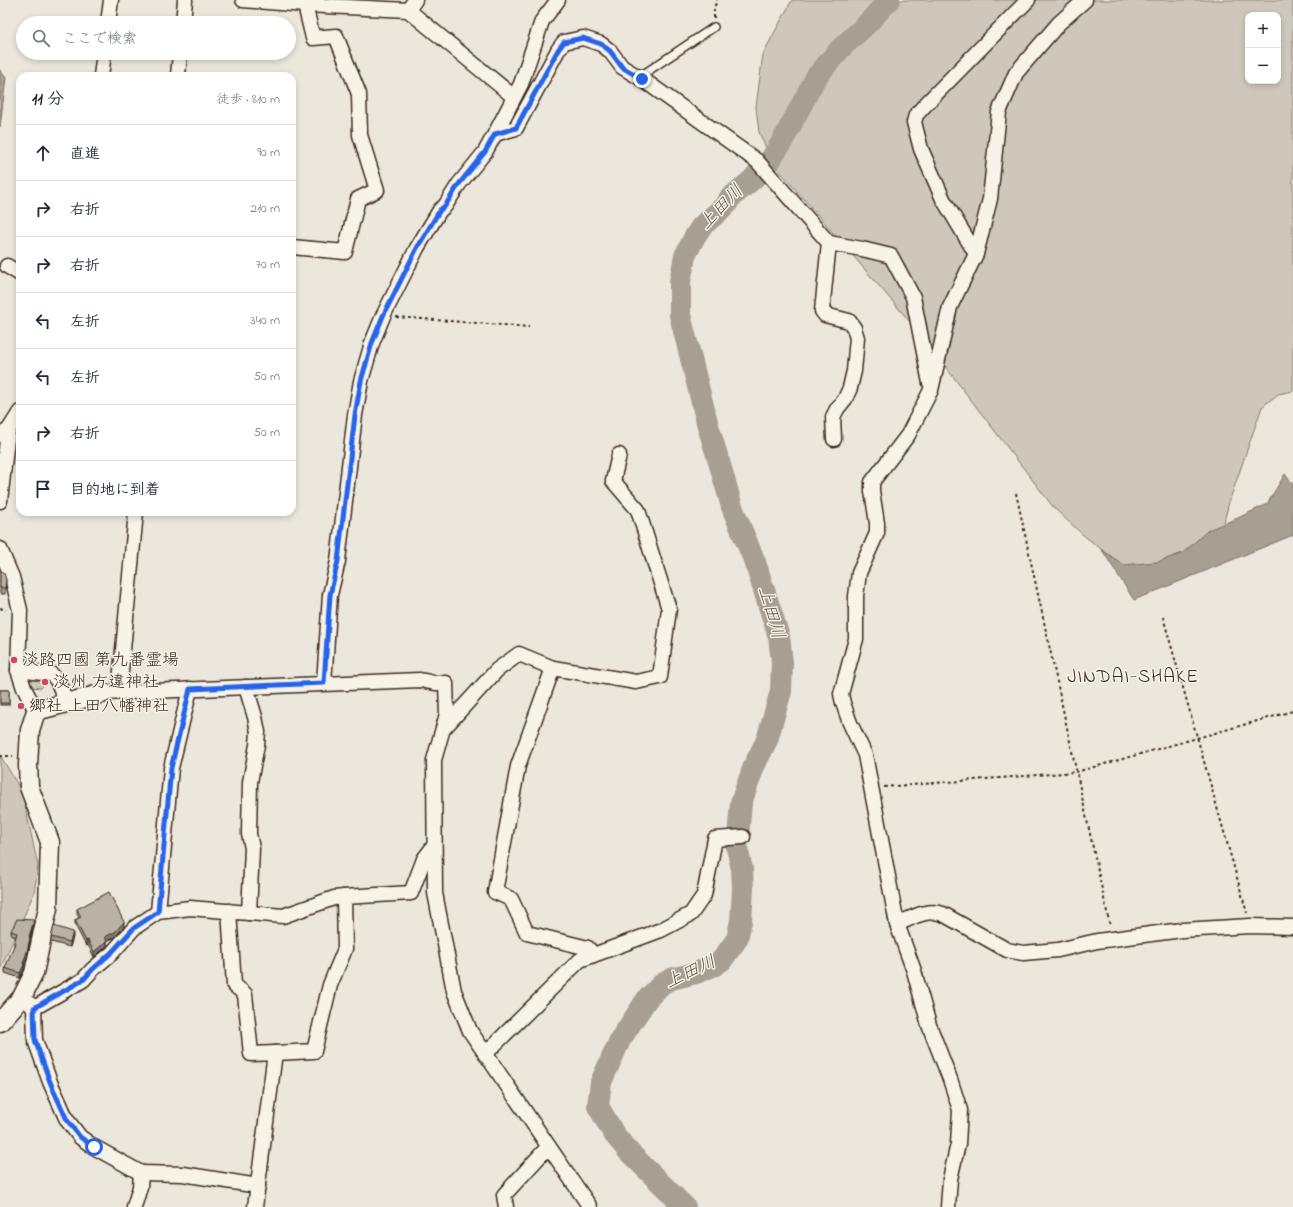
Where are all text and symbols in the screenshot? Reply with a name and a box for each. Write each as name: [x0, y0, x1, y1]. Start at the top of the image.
map controls: [1245, 12, 1281, 84]
button: +: [1245, 12, 1281, 48]
search box: [16, 16, 296, 60]
icon: search: [30, 27, 52, 49]
text: ここで検索: [62, 28, 137, 50]
button: −: [1245, 48, 1281, 84]
route end: [633, 70, 651, 88]
text: 11 分: [32, 87, 64, 112]
text: 徒歩 · 810 m: [217, 90, 280, 109]
icon: ahead: [32, 142, 54, 164]
text: 直進: [70, 143, 100, 165]
text: 90 m: [257, 143, 280, 162]
water label: 上田川: [694, 180, 750, 236]
icon: right: [32, 198, 54, 220]
text: 右折: [70, 199, 100, 221]
text: 210 m: [250, 199, 280, 218]
icon: right: [32, 254, 54, 276]
text: 右折: [70, 255, 100, 277]
text: 70 m: [256, 255, 280, 274]
icon: left: [32, 310, 54, 332]
text: 左折: [70, 311, 100, 333]
text: 340 m: [250, 311, 280, 330]
icon: left: [32, 366, 54, 388]
text: 左折: [70, 367, 100, 389]
text: 50 m: [254, 367, 280, 386]
icon: right: [32, 422, 54, 444]
text: 右折: [70, 423, 100, 445]
text: 50 m: [254, 423, 280, 442]
icon: arrive: [32, 478, 54, 500]
text: 目的地に到着: [70, 479, 160, 501]
water label: 上田川: [750, 583, 790, 643]
place label: 淡路四國 第九番霊場: [22, 648, 179, 673]
marker: 淡路四國 第九番霊場: [9, 655, 19, 665]
district label: JINDAI-SHAKE: [1067, 664, 1199, 691]
place label: 淡州 方違神社: [53, 670, 159, 695]
marker: 淡州 方違神社: [40, 677, 50, 687]
place label: 郷社 上田八幡神社: [29, 694, 169, 719]
marker: 郷社 上田八幡神社: [16, 701, 26, 711]
water label: 上田川: [661, 950, 721, 996]
route start: [85, 1138, 103, 1156]

